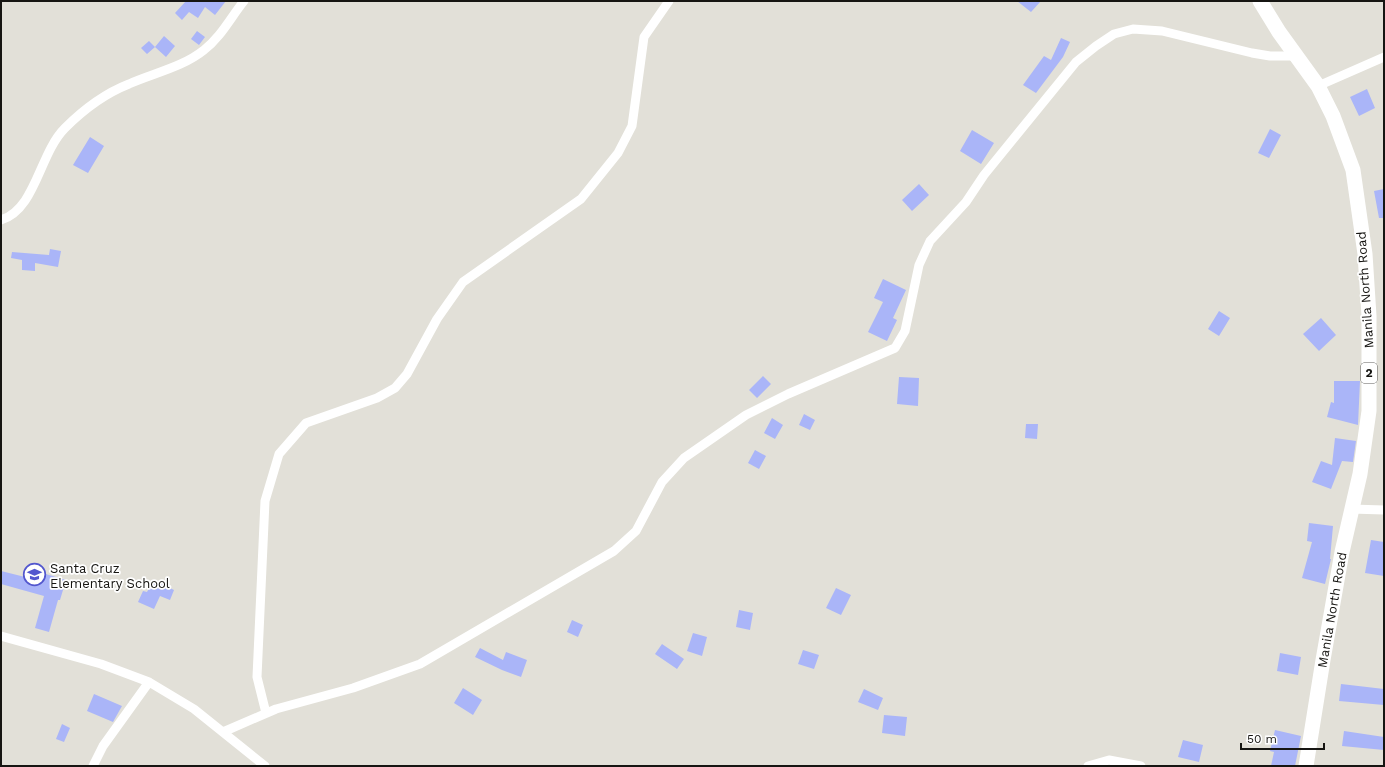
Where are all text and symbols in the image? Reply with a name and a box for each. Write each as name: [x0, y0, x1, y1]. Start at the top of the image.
street label: Manila North Road: [1353, 231, 1377, 349]
road number: 2: [1361, 363, 1377, 383]
street label: Manila North Road: [1314, 551, 1350, 669]
place label: Santa Cruz Elementary School: [50, 561, 170, 591]
school or university icon: Santa Cruz Elementary School: [22, 562, 48, 588]
scale bar: [1241, 725, 1324, 751]
text: 50 m: [1247, 732, 1277, 746]

